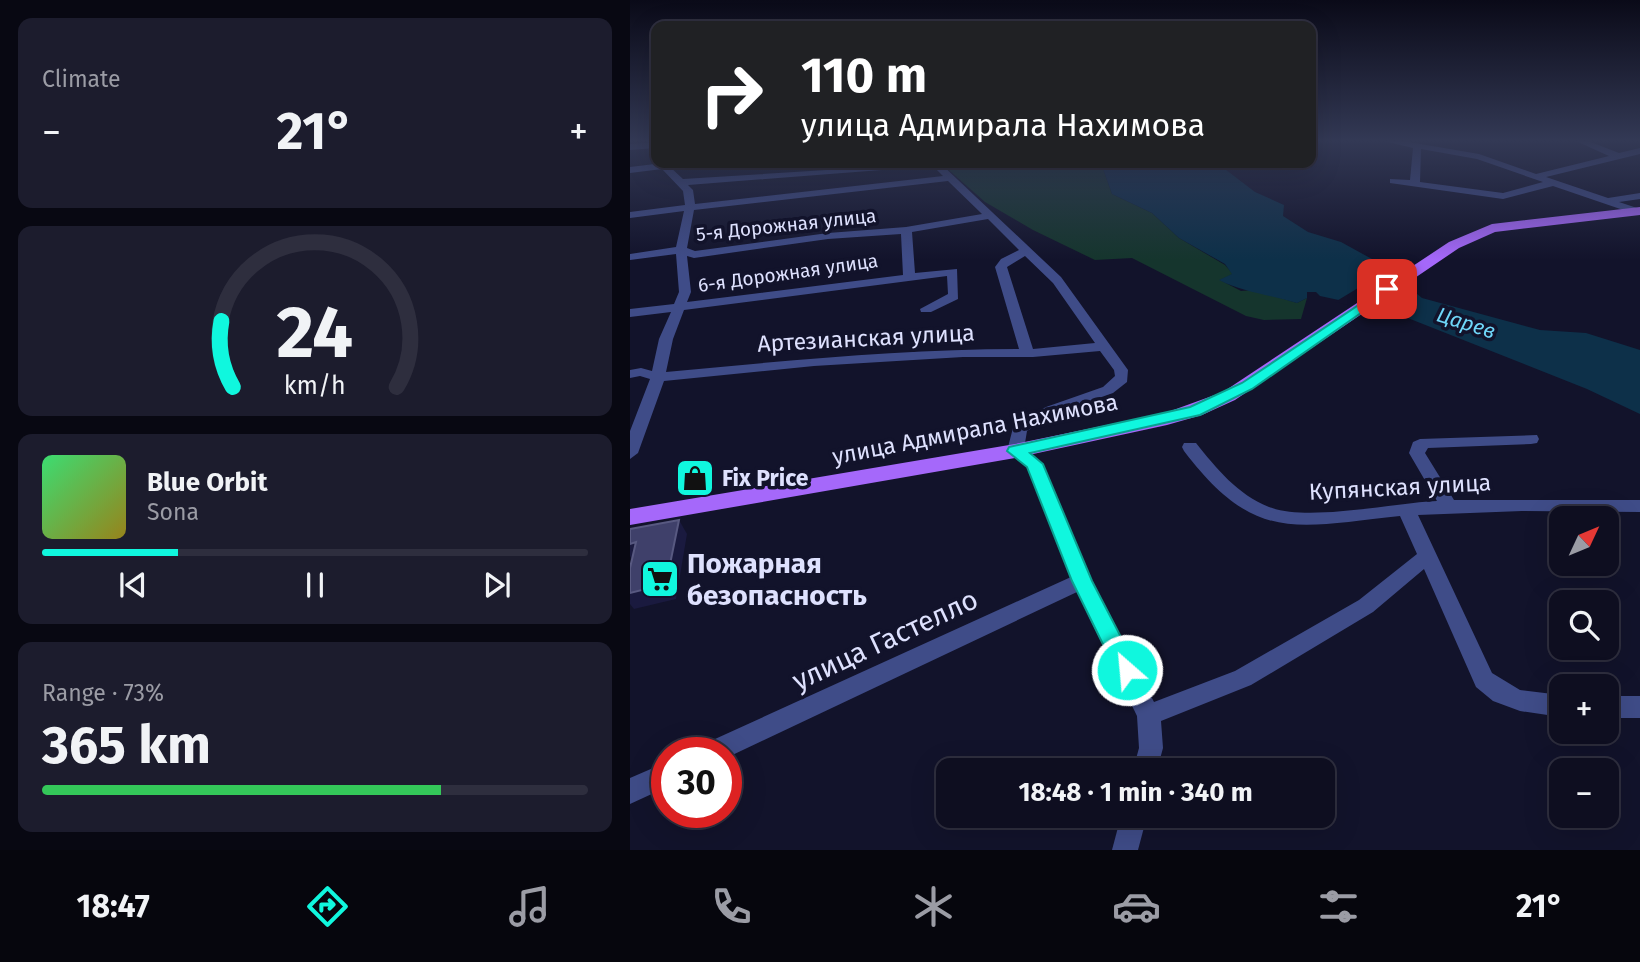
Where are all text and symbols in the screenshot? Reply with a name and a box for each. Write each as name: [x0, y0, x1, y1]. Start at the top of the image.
text: 110 m: [801, 46, 927, 105]
icon: right: [686, 49, 777, 140]
text: Climate: [42, 65, 121, 93]
text: 21°: [277, 100, 354, 163]
text: улица Адмирала Нахимова: [801, 106, 1205, 144]
text: −: [42, 109, 61, 155]
text: +: [569, 109, 588, 155]
street label: 5-я Дорожная улица: [695, 204, 877, 246]
street label: 6-я Дорожная улица: [696, 249, 880, 297]
pin: [1357, 259, 1417, 319]
icon: arrive: [1368, 270, 1406, 308]
text: 24: [277, 289, 353, 376]
water label: Царев: [1433, 301, 1499, 345]
street label: Артезианская улица: [757, 318, 975, 358]
text: km/h: [284, 371, 346, 401]
street label: улица Адмирала Нахимова: [830, 388, 1120, 470]
shop icon: Fix Price: [674, 457, 716, 499]
place label: Fix Price: [722, 464, 809, 492]
text: Blue Orbit: [147, 467, 267, 498]
street label: Купянская улица: [1308, 468, 1492, 506]
text: Sona: [147, 498, 199, 526]
north arrow: [1549, 506, 1619, 576]
map controls: [1549, 506, 1619, 828]
place label: Пожарная безопасность: [687, 547, 867, 612]
supermarket icon: Пожарная безопасность: [639, 558, 681, 600]
icon: previous: [114, 566, 152, 604]
icon: pause: [296, 566, 334, 604]
icon: next: [478, 566, 516, 604]
street label: улица Гастелло: [787, 583, 983, 697]
button: search: [1549, 590, 1619, 660]
position arrow: [1090, 633, 1164, 707]
button: +: [1549, 674, 1619, 744]
text: Range · 73%: [42, 679, 164, 707]
text: 365 km: [42, 714, 211, 777]
speed limit sign: 30: [651, 737, 742, 828]
button: −: [1549, 758, 1619, 828]
text: 18:48 · 1 min · 340 m: [1018, 777, 1253, 808]
icon: directions: [303, 882, 352, 931]
icon: music: [505, 882, 554, 931]
icon: phone: [707, 882, 756, 931]
icon: climate: [909, 882, 958, 931]
icon: car: [1112, 882, 1161, 931]
icon: filters: [1314, 882, 1363, 931]
text: 18:47: [77, 887, 150, 925]
text: 21°: [1516, 887, 1563, 925]

